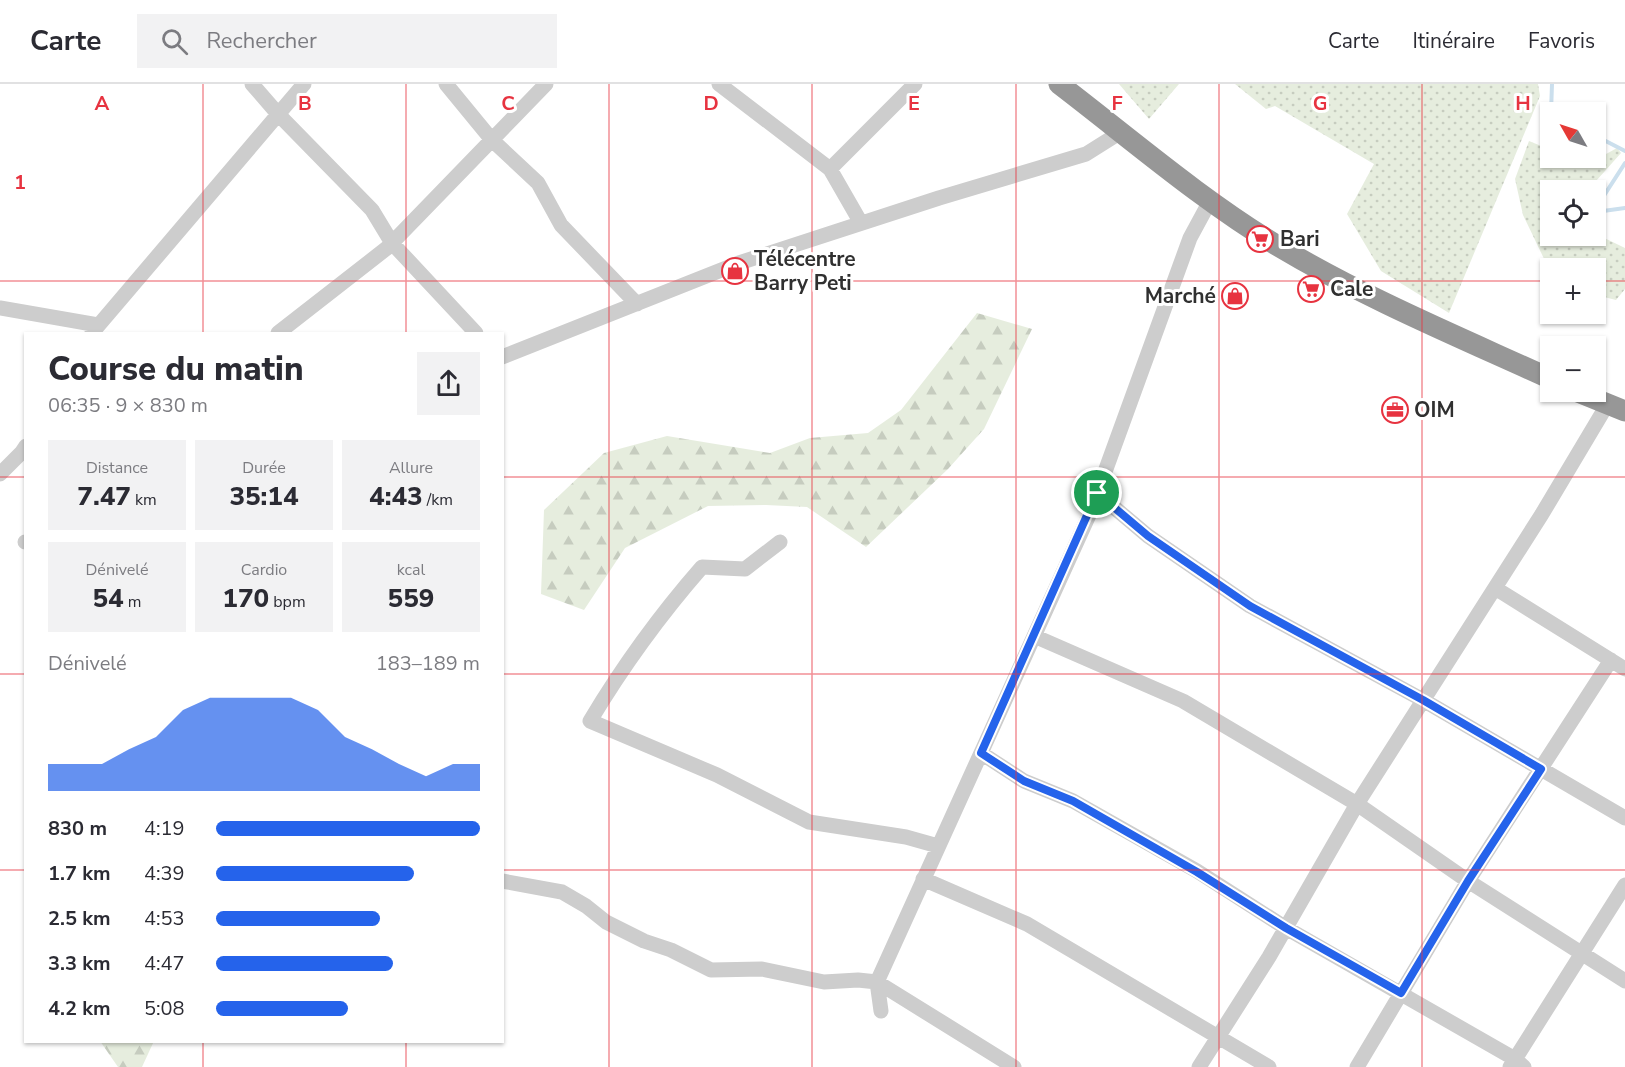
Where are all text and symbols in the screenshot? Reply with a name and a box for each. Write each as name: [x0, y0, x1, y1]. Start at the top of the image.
search box: [137, 14, 557, 68]
text: Carte: [30, 22, 101, 60]
icon: search: [158, 25, 191, 58]
text: Rechercher: [206, 26, 317, 56]
text: Carte: [1328, 27, 1379, 55]
text: Itinéraire: [1412, 27, 1495, 55]
text: Favoris: [1528, 27, 1595, 55]
text: A: [95, 90, 110, 117]
text: B: [298, 90, 312, 117]
text: C: [501, 90, 515, 117]
text: D: [703, 90, 719, 117]
text: E: [908, 90, 920, 117]
text: F: [1111, 90, 1123, 117]
text: G: [1313, 90, 1327, 117]
text: H: [1515, 90, 1531, 117]
north arrow: [1540, 102, 1606, 168]
map controls: [1540, 102, 1606, 402]
text: 1: [14, 169, 26, 196]
button: locate: [1540, 180, 1606, 246]
supermarket icon: Bari: [1245, 224, 1275, 254]
place label: Bari: [1280, 225, 1320, 253]
place label: Télécentre Barry Peti: [754, 245, 856, 297]
shop icon: Télécentre Barry Peti: [720, 256, 750, 286]
button: +: [1540, 258, 1606, 324]
supermarket icon: Cale: [1296, 274, 1326, 304]
place label: Cale: [1330, 275, 1373, 303]
shop icon: Marché: [1220, 281, 1250, 311]
place label: Marché: [1145, 282, 1216, 310]
button: −: [1540, 336, 1606, 402]
text: Course du matin: [48, 347, 304, 392]
button: share: [417, 352, 480, 415]
text: 06:35 · 9 × 830 m: [48, 392, 208, 419]
office icon: OIM: [1380, 395, 1410, 425]
place label: OIM: [1414, 396, 1455, 424]
text: Distance: [86, 457, 148, 479]
text: Durée: [242, 457, 286, 479]
text: Allure: [389, 457, 433, 479]
pin: [1071, 467, 1122, 518]
icon: arrive: [1080, 476, 1113, 509]
text: 7.47: [77, 479, 131, 514]
text: 35:14: [229, 479, 299, 514]
text: 4:43: [369, 479, 423, 514]
text: km: [131, 489, 157, 511]
text: /km: [423, 489, 453, 511]
text: Dénivelé: [86, 559, 149, 581]
text: Cardio: [241, 559, 287, 581]
text: kcal: [397, 559, 425, 581]
text: 54: [92, 581, 124, 616]
text: 170: [222, 581, 269, 616]
text: 559: [388, 581, 434, 616]
text: m: [124, 591, 142, 613]
text: bpm: [269, 591, 306, 613]
text: Dénivelé: [48, 650, 127, 677]
text: 183–189 m: [376, 650, 480, 677]
text: 830 m: [48, 815, 107, 842]
text: 4:19: [144, 815, 185, 842]
text: 1.7 km: [48, 860, 111, 887]
text: 4:39: [144, 860, 185, 887]
text: 2.5 km: [48, 905, 111, 932]
text: 4:53: [144, 905, 185, 932]
text: 3.3 km: [48, 950, 111, 977]
text: 4:47: [144, 950, 185, 977]
text: 4.2 km: [48, 995, 111, 1022]
text: 5:08: [144, 995, 185, 1022]

